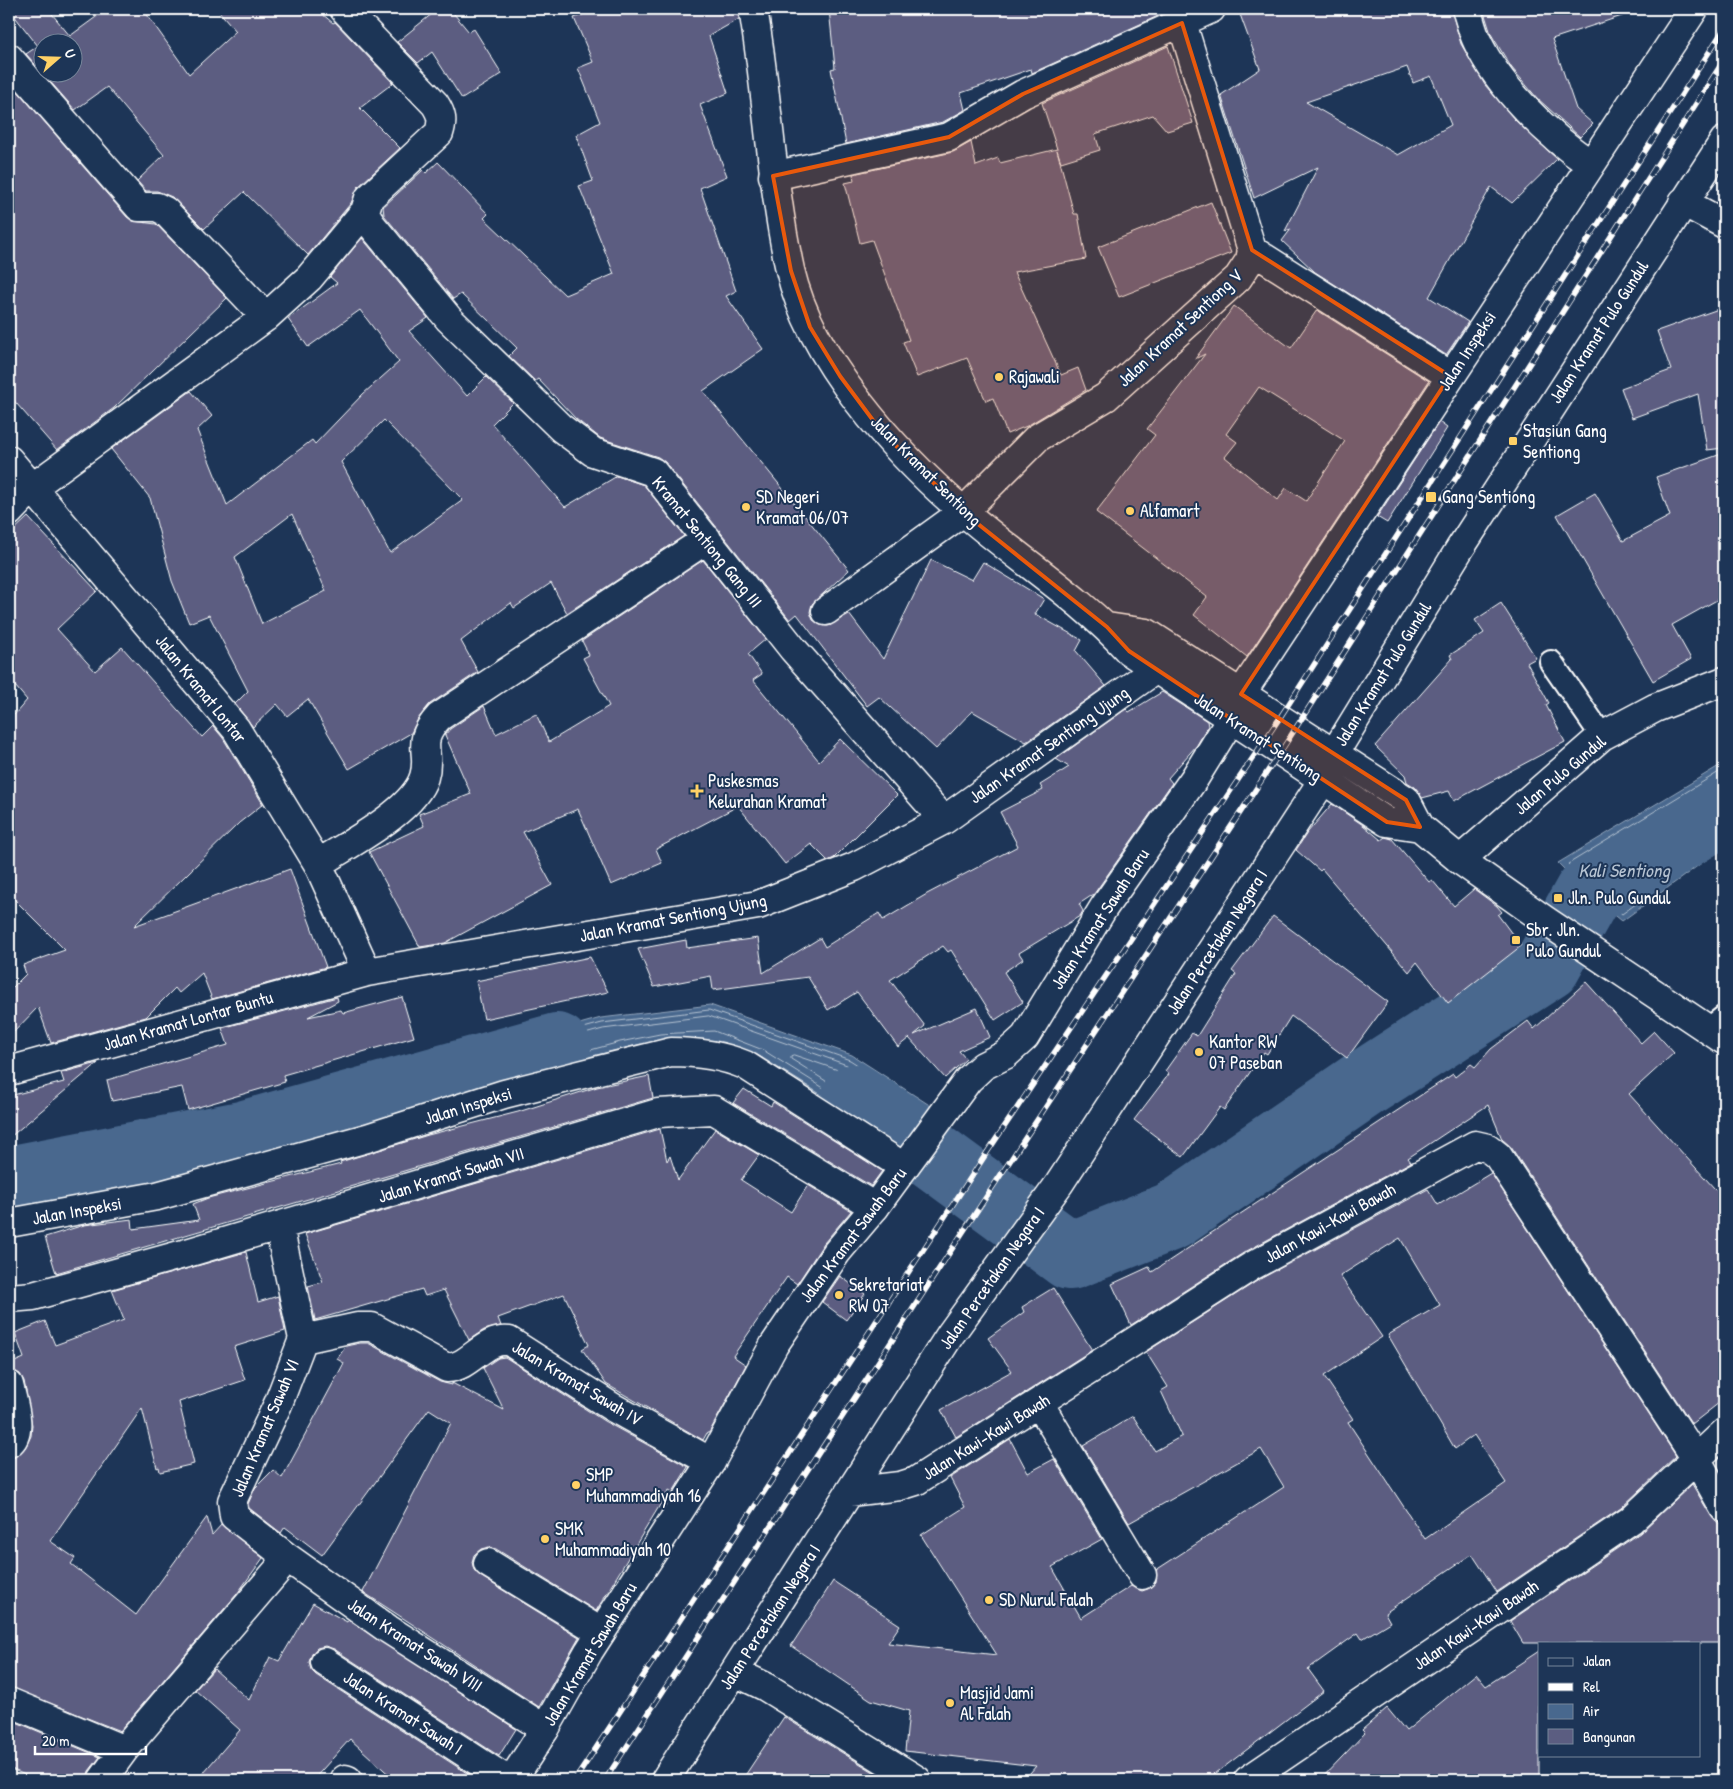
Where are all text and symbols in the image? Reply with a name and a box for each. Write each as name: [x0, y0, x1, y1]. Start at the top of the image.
north arrow: [32, 32, 82, 82]
text: U: [60, 47, 81, 61]
street label: Jalan Kramat Pulo Gundul: [1543, 255, 1654, 408]
street label: Jalan Kramat Sentiong V: [1112, 263, 1248, 392]
street label: Jalan Inspeksi: [1431, 306, 1502, 395]
place label: Rajawali: [1009, 364, 1060, 389]
marker: Rajawali: [993, 371, 1005, 383]
street label: Jalan Kramat Sentiong: [865, 409, 988, 532]
place label: Stasiun Gang Sentiong: [1523, 418, 1607, 464]
marker: Stasiun Gang Sentiong: [1507, 435, 1519, 447]
street label: Kramat Sentiong Gang III: [646, 470, 768, 613]
place label: SD Negeri Kramat 06/07: [756, 484, 849, 530]
place label: Gang Sentiong: [1442, 484, 1535, 509]
marker: Gang Sentiong: [1424, 490, 1438, 504]
place label: Alfamart: [1140, 498, 1200, 523]
marker: SD Negeri Kramat 06/07: [740, 501, 752, 513]
marker: Alfamart: [1124, 505, 1136, 517]
street label: Jalan Kramat Pulo Gundul: [1328, 597, 1437, 751]
street label: Jalan Kramat Lontar: [150, 629, 253, 748]
street label: Jalan Kramat Sentiong Ujung: [964, 680, 1134, 809]
street label: Jalan Kramat Sentiong: [1189, 686, 1327, 787]
street label: Jalan Pulo Gundul: [1508, 729, 1611, 820]
place label: Puskesmas Kelurahan Kramat: [708, 768, 827, 814]
marker: Puskesmas Kelurahan Kramat: [690, 784, 704, 798]
street label: Jalan Kramat Sawah Baru: [1045, 843, 1155, 994]
water label: Kali Sentiong: [1578, 857, 1671, 883]
street label: Jalan Percetakan Negara I: [1160, 864, 1273, 1019]
place label: Jln. Pulo Gundul: [1568, 885, 1671, 910]
street label: Jalan Kramat Sentiong Ujung: [577, 887, 768, 948]
marker: Jln. Pulo Gundul: [1552, 892, 1564, 904]
place label: Sbr. Jln. Pulo Gundul: [1526, 917, 1601, 963]
marker: Sbr. Jln. Pulo Gundul: [1510, 934, 1522, 946]
street label: Jalan Kramat Lontar Buntu: [100, 984, 275, 1057]
place label: Kantor RW 07 Paseban: [1209, 1029, 1283, 1075]
marker: Kantor RW 07 Paseban: [1193, 1046, 1205, 1058]
street label: Jalan Inspeksi: [421, 1080, 515, 1131]
street label: Jalan Kramat Sawah VII: [375, 1140, 527, 1209]
street label: Jalan Kramat Sawah Baru: [793, 1162, 912, 1308]
street label: Jalan Kawi-Kawi Bawah: [1260, 1176, 1400, 1269]
street label: Jalan Inspeksi: [30, 1190, 124, 1231]
street label: Jalan Percetakan Negara I: [933, 1201, 1050, 1354]
place label: Sekretariat RW 07: [849, 1272, 924, 1318]
marker: Sekretariat RW 07: [833, 1289, 845, 1301]
street label: Jalan Kramat Sawah IV: [508, 1334, 648, 1432]
street label: Jalan Kramat Sawah VI: [224, 1355, 305, 1501]
street label: Jalan Kawi-Kawi Bawah: [917, 1387, 1055, 1486]
place label: SMP Muhammadiyah 16: [586, 1462, 701, 1508]
marker: SMP Muhammadiyah 16: [570, 1479, 582, 1491]
place label: SMK Muhammadiyah 10: [555, 1516, 671, 1562]
marker: SMK Muhammadiyah 10: [539, 1533, 551, 1545]
street label: Jalan Percetakan Negara I: [713, 1539, 826, 1694]
street label: Jalan Kawi-Kawi Bawah: [1408, 1573, 1544, 1676]
street label: Jalan Kramat Sawah Baru: [537, 1577, 642, 1730]
place label: SD Nurul Falah: [999, 1587, 1093, 1612]
street label: Jalan Kramat Sawah VIII: [343, 1592, 488, 1698]
marker: SD Nurul Falah: [983, 1594, 995, 1606]
legend: [1538, 1642, 1700, 1756]
text: Jalan: [1583, 1650, 1611, 1671]
street label: Jalan Kramat Sawah I: [339, 1665, 468, 1761]
text: Rel: [1583, 1676, 1600, 1697]
place label: Masjid Jami Al Falah: [960, 1680, 1034, 1726]
marker: Masjid Jami Al Falah: [944, 1697, 956, 1709]
text: Air: [1583, 1700, 1600, 1721]
scale bar: [35, 1724, 146, 1756]
text: Bangunan: [1583, 1726, 1636, 1747]
text: 20 m: [42, 1730, 69, 1751]

